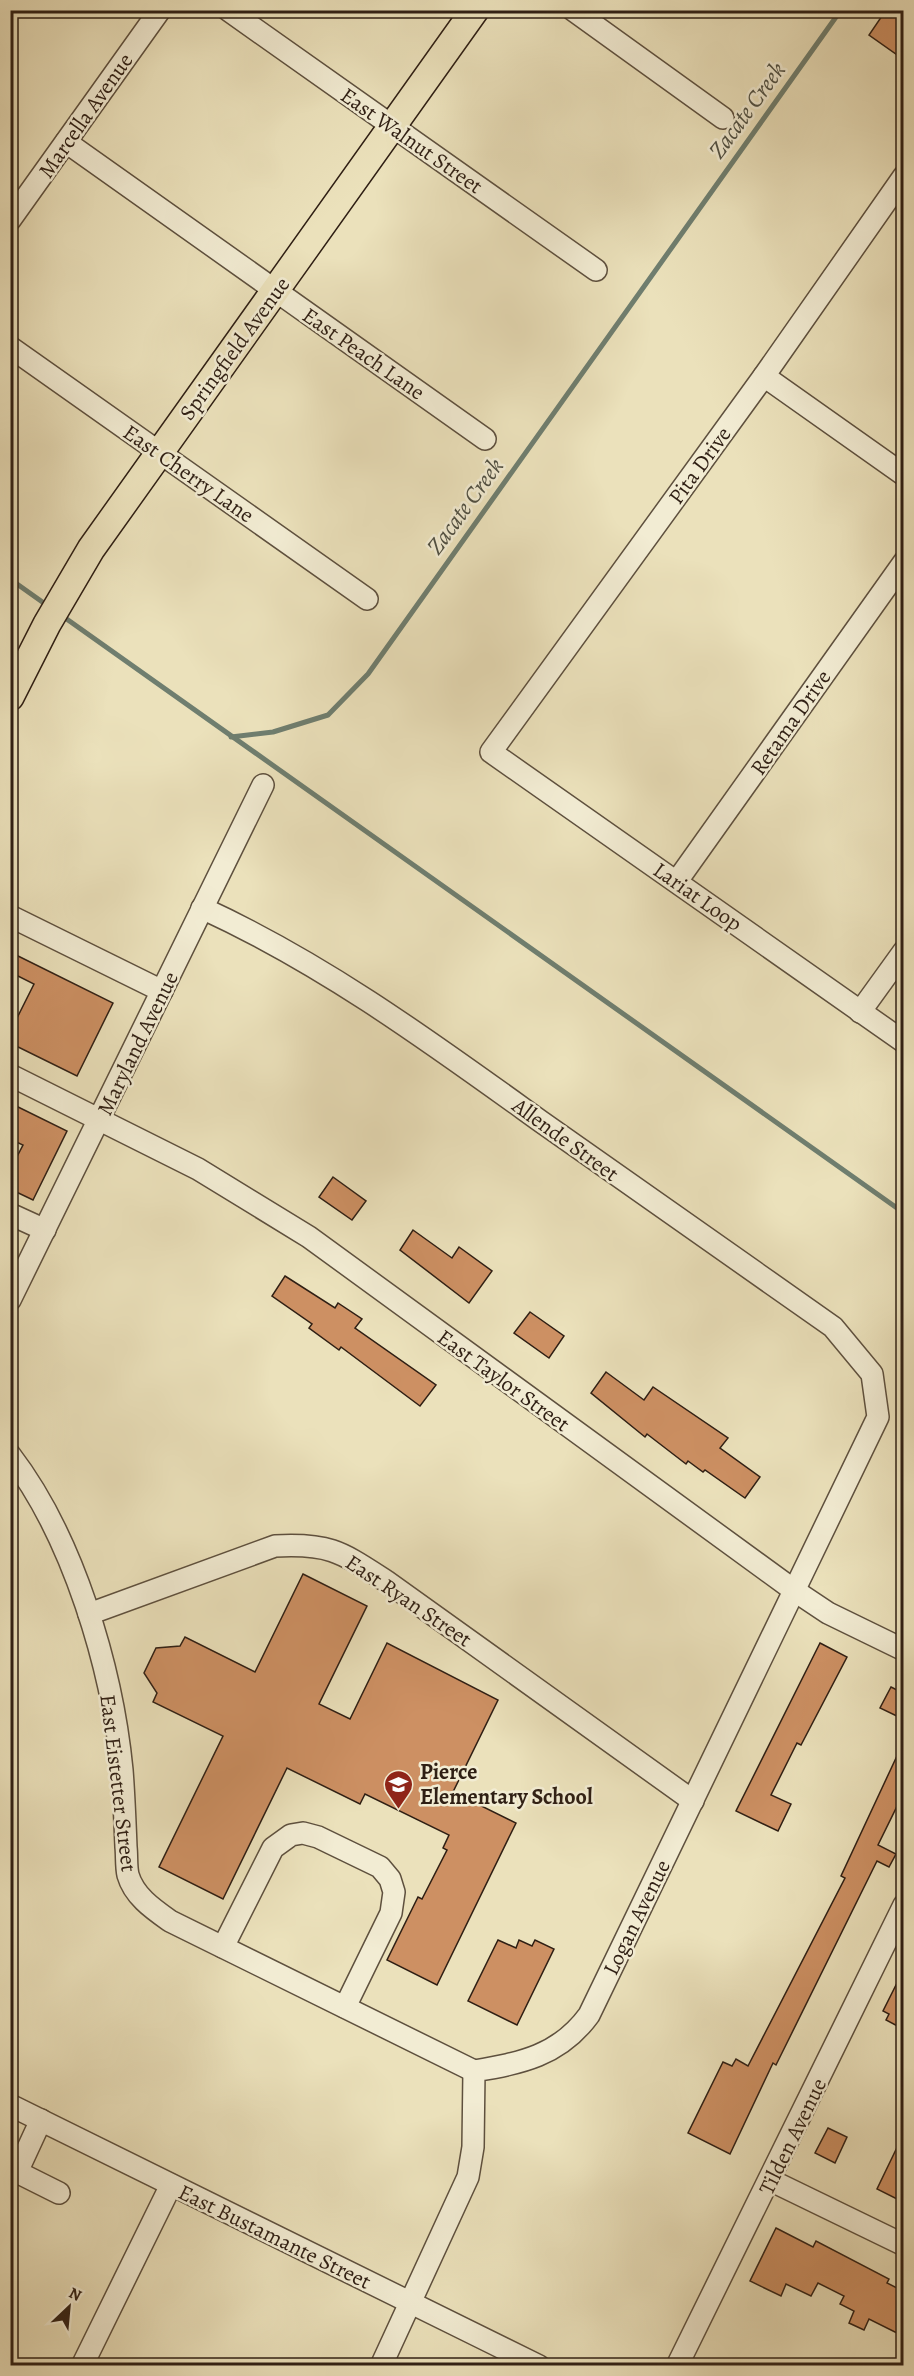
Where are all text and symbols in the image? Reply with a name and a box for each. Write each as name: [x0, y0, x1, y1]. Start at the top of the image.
street label: Marcella Avenue: [31, 47, 140, 184]
water label: Zacate Creek: [701, 55, 793, 165]
street label: East Walnut Street: [334, 81, 489, 201]
street label: Springfield Avenue: [173, 271, 297, 426]
street label: East Peach Lane: [296, 300, 431, 407]
street label: East Cherry Lane: [117, 418, 260, 530]
street label: Pita Drive: [661, 421, 738, 511]
water label: Zacate Creek: [419, 451, 511, 561]
street label: Retama Drive: [743, 664, 838, 781]
street label: Lariat Loop: [647, 855, 748, 939]
street label: Maryland Avenue: [90, 966, 186, 1120]
street label: Allende Street: [505, 1090, 625, 1189]
street label: East Taylor Street: [431, 1323, 576, 1439]
street label: East Ryan Street: [339, 1547, 478, 1654]
street label: East Eistetter Street: [92, 1692, 144, 1874]
place label: Pierce Elementary School: [420, 1757, 593, 1812]
school or university icon: Pierce Elementary School: [383, 1768, 415, 1810]
street label: Logan Avenue: [596, 1855, 678, 1980]
street label: Tilden Avenue: [752, 2073, 834, 2200]
street label: East Bustamante Street: [173, 2177, 376, 2297]
north arrow: [39, 2277, 99, 2337]
text: N: [65, 2282, 86, 2307]

